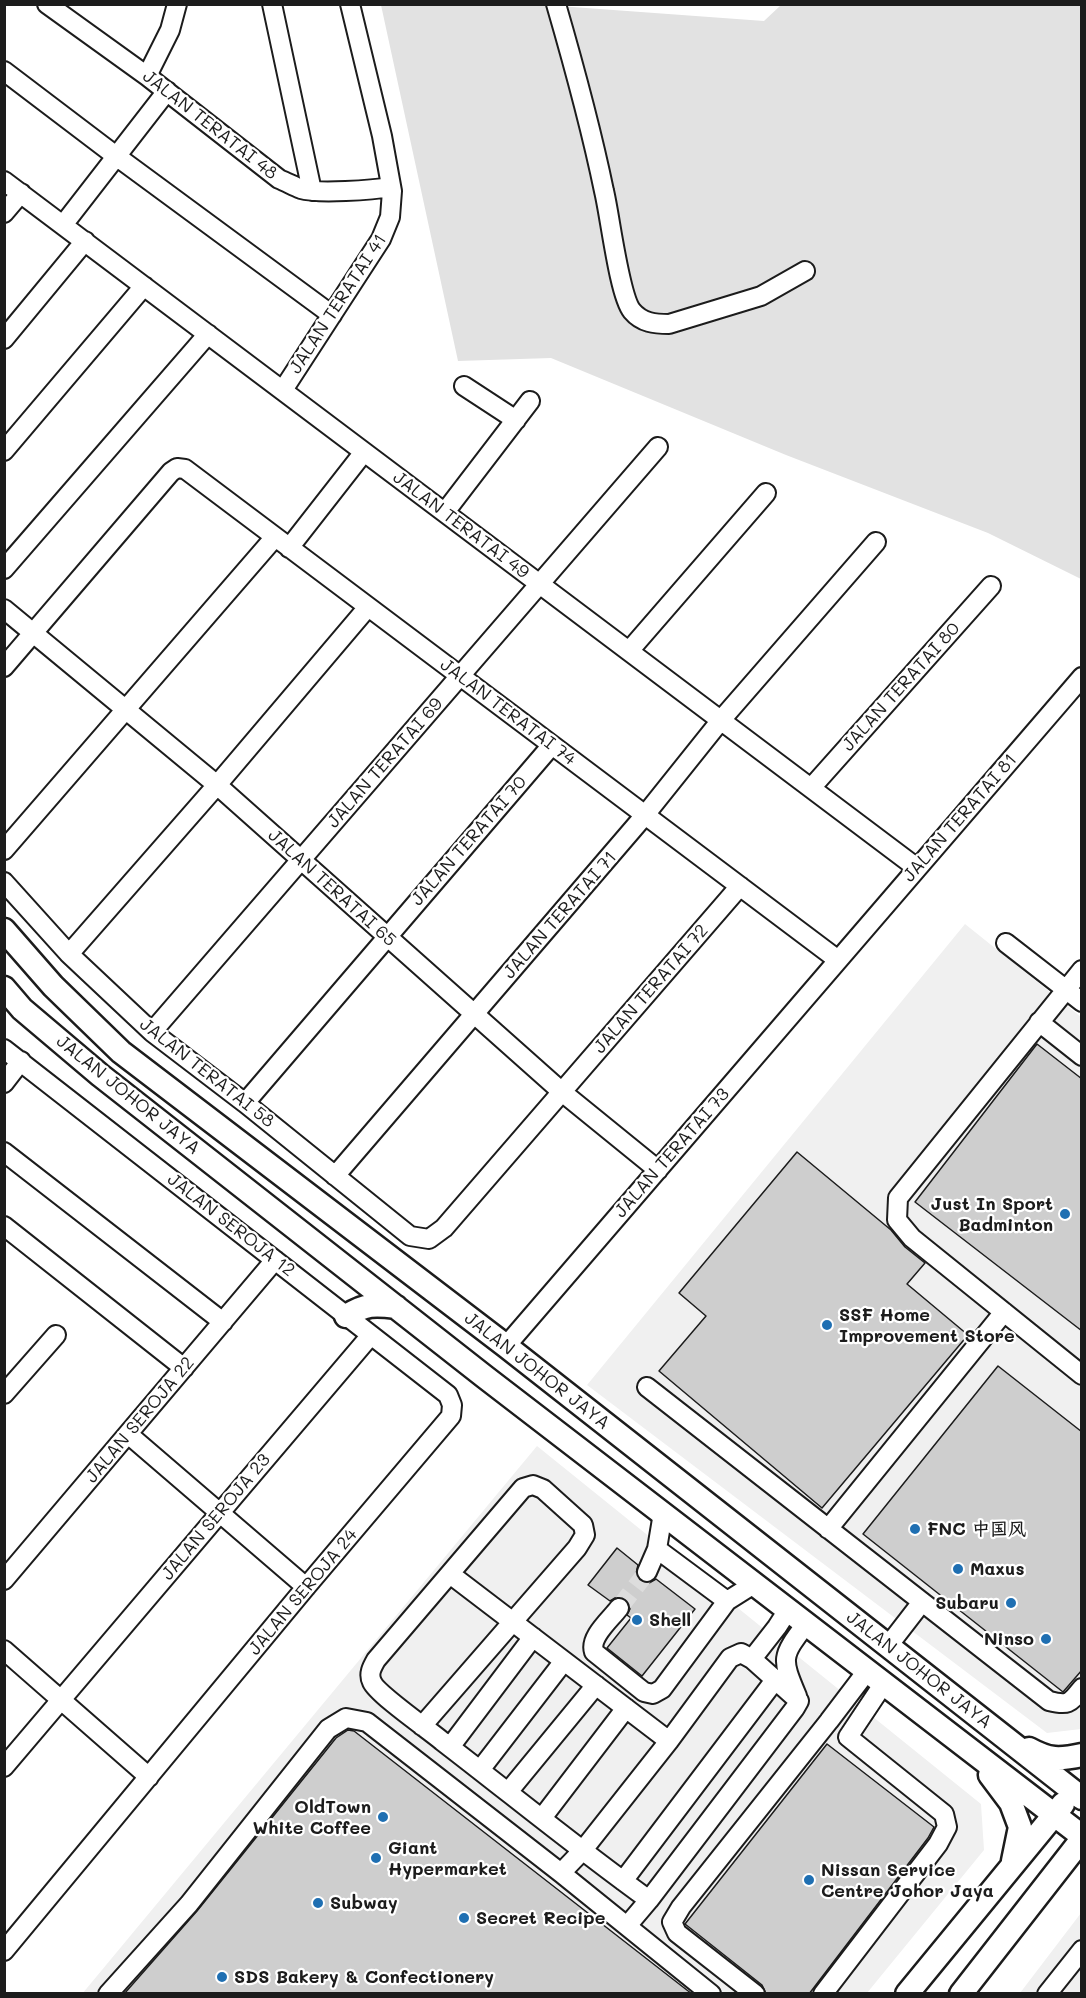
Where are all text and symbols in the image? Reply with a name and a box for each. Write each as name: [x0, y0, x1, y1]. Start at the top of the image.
street label: JALAN TERATAI 48: [138, 66, 282, 184]
street label: JALAN TERATAI 41: [285, 230, 391, 378]
street label: JALAN TERATAI 49: [389, 467, 533, 583]
street label: JALAN TERATAI 80: [838, 618, 964, 756]
street label: JALAN TERATAI 74: [436, 654, 580, 770]
street label: JALAN TERATAI 69: [323, 694, 447, 832]
street label: JALAN TERATAI 81: [898, 750, 1022, 886]
street label: JALAN TERATAI 70: [407, 772, 531, 910]
street label: JALAN TERATAI 65: [263, 825, 401, 951]
street label: JALAN TERATAI 71: [499, 847, 621, 983]
street label: JALAN TERATAI 72: [589, 920, 713, 1058]
street label: JALAN TERATAI 58: [135, 1014, 279, 1132]
street label: JALAN JOHOR JAYA: [52, 1030, 204, 1160]
street label: JALAN TERATAI 73: [610, 1084, 734, 1222]
street label: JALAN SEROJA 12: [163, 1169, 299, 1281]
place label: Just In Sport Badminton: [930, 1193, 1053, 1236]
marker: Just In Sport Badminton: [1058, 1207, 1072, 1221]
place label: SSF Home Improvement Store: [839, 1304, 1015, 1346]
street label: JALAN JOHOR JAYA: [460, 1308, 614, 1434]
marker: SSF Home Improvement Store: [820, 1318, 834, 1332]
street label: JALAN SEROJA 22: [81, 1353, 199, 1487]
street label: JALAN SEROJA 23: [157, 1449, 275, 1585]
place label: FNC 中国风: [927, 1518, 1026, 1540]
marker: FNC 中国风: [908, 1522, 922, 1536]
street label: JALAN SEROJA 24: [244, 1524, 362, 1660]
place label: Maxus: [970, 1558, 1024, 1580]
marker: Maxus: [951, 1562, 965, 1576]
place label: Subaru: [935, 1592, 999, 1614]
marker: Subaru: [1004, 1596, 1018, 1610]
street label: JALAN JOHOR JAYA: [842, 1607, 996, 1733]
place label: Shell: [649, 1609, 691, 1631]
marker: Shell: [630, 1613, 644, 1627]
place label: Ninso: [984, 1628, 1034, 1650]
marker: Ninso: [1039, 1632, 1053, 1646]
place label: OldTown White Coffee: [253, 1796, 371, 1838]
marker: OldTown White Coffee: [376, 1810, 390, 1824]
place label: Giant Hypermarket: [388, 1837, 507, 1880]
marker: Giant Hypermarket: [369, 1851, 383, 1865]
place label: Nissan Service Centre Johor Jaya: [821, 1859, 994, 1902]
marker: Nissan Service Centre Johor Jaya: [802, 1873, 816, 1887]
place label: Subway: [330, 1892, 398, 1914]
marker: Subway: [311, 1896, 325, 1910]
place label: Secret Recipe: [476, 1907, 605, 1929]
marker: Secret Recipe: [457, 1911, 471, 1925]
place label: SDS Bakery & Confectionery: [234, 1966, 494, 1988]
marker: SDS Bakery & Confectionery: [215, 1970, 229, 1984]

